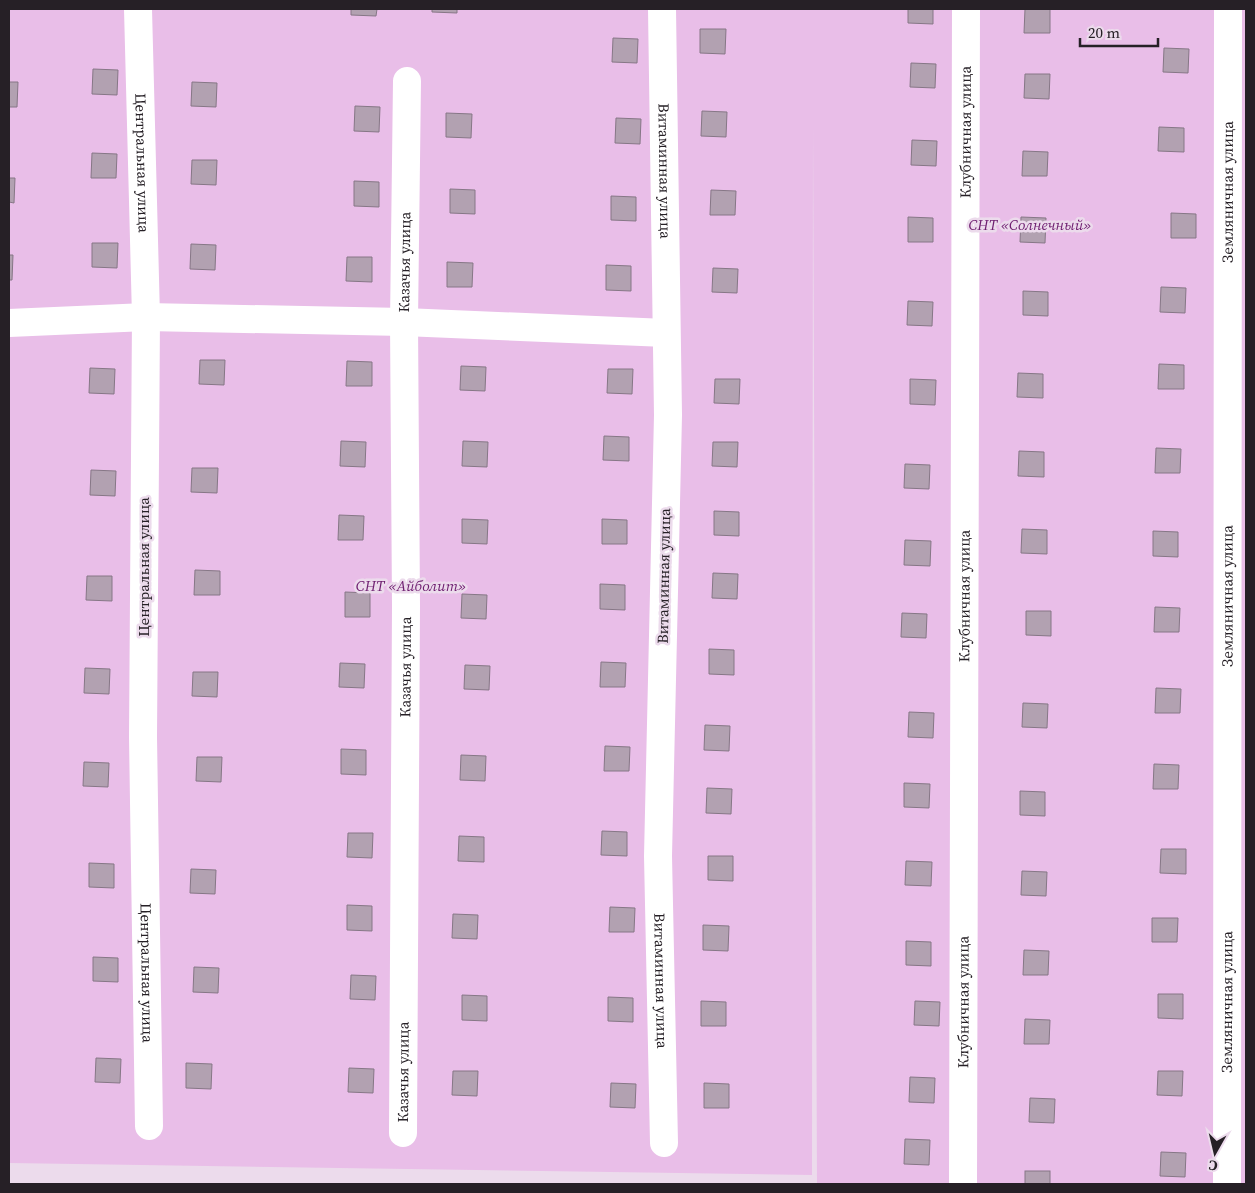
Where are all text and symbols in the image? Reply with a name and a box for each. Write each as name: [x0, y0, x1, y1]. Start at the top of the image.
scale bar: [1080, 15, 1158, 47]
text: 20 m: [1088, 22, 1120, 43]
street label: Клубничная улица: [955, 65, 976, 198]
street label: Центральная улица: [130, 93, 155, 233]
street label: Витаминная улица: [653, 103, 676, 239]
street label: Земляничная улица: [1217, 121, 1238, 263]
street label: Казачья улица: [393, 211, 415, 312]
park label: СНТ «Солнечный»: [968, 214, 1092, 235]
street label: Центральная улица: [133, 497, 154, 637]
street label: Витаминная улица: [652, 508, 675, 644]
street label: Земляничная улица: [1216, 525, 1238, 667]
street label: Клубничная улица: [953, 529, 975, 662]
park label: СНТ «Айболит»: [356, 575, 466, 596]
street label: Казачья улица: [394, 616, 416, 717]
street label: Центральная улица: [136, 903, 159, 1043]
street label: Витаминная улица: [649, 913, 673, 1049]
street label: Земляничная улица: [1216, 931, 1237, 1073]
street label: Клубничная улица: [952, 935, 974, 1068]
street label: Казачья улица: [392, 1021, 414, 1122]
north arrow: [1190, 1128, 1240, 1178]
text: С: [1207, 1155, 1219, 1176]

